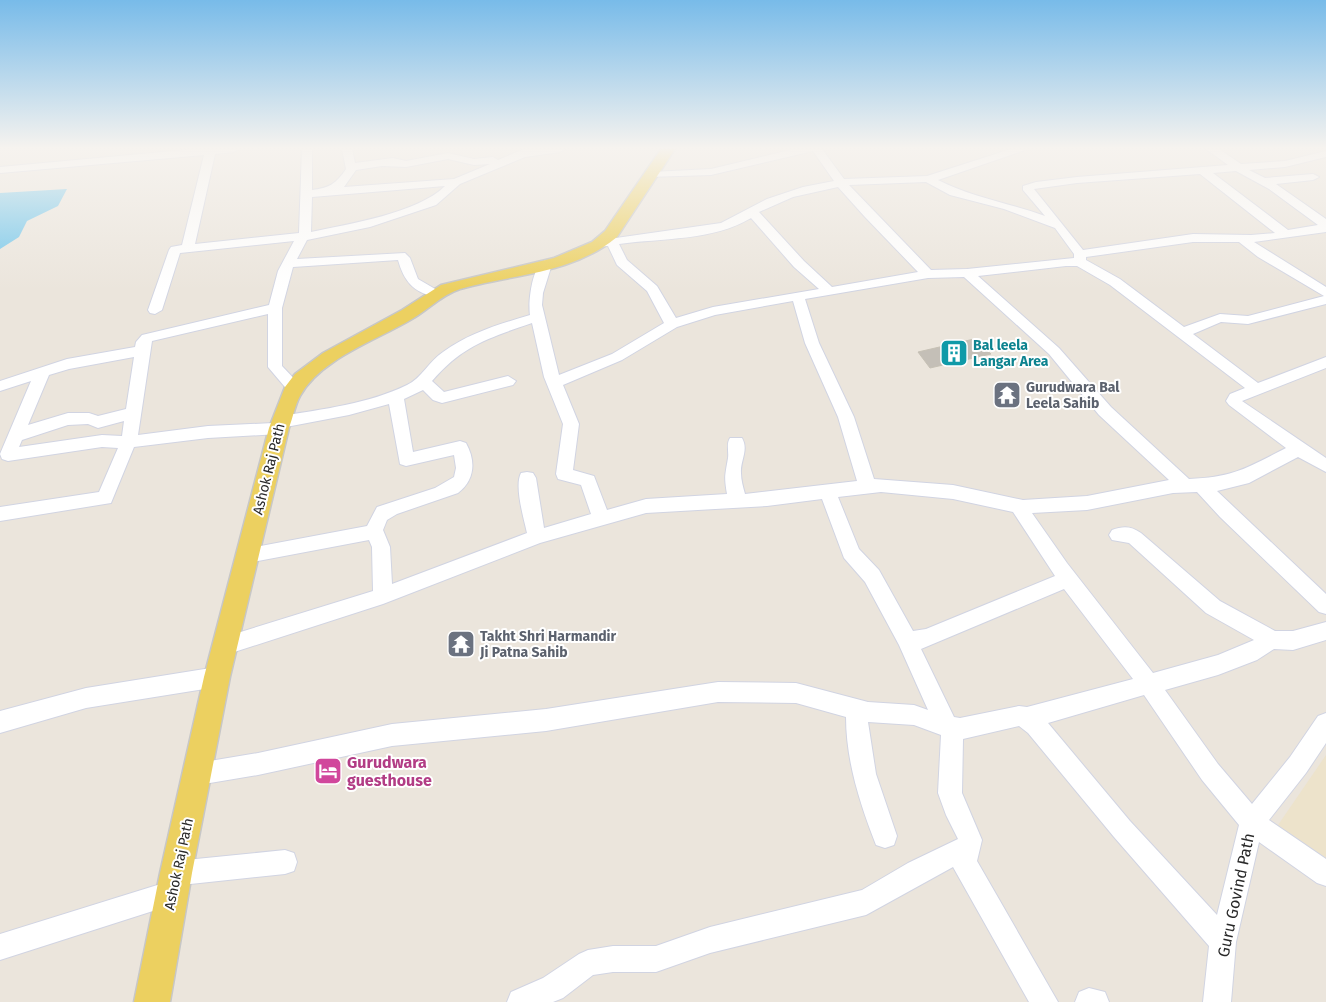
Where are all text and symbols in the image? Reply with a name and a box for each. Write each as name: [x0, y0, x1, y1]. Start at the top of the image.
place label: Bal leela Langar Area: [973, 337, 1049, 370]
building icon: Bal leela Langar Area: [939, 338, 969, 368]
place label: Gurudwara Bal Leela Sahib: [1026, 379, 1120, 412]
temple icon: Gurudwara Bal Leela Sahib: [992, 380, 1022, 410]
street label: Ashok Raj Path: [249, 422, 289, 516]
place label: Takht Shri Harmandir Ji Patna Sahib: [479, 628, 617, 661]
temple icon: Takht Shri Harmandir Ji Patna Sahib: [446, 629, 476, 659]
place label: Gurudwara guesthouse: [347, 753, 432, 790]
hotel icon: Gurudwara guesthouse: [313, 756, 343, 786]
street label: Ashok Raj Path: [161, 817, 197, 911]
street label: Guru Govind Path: [1214, 831, 1258, 959]

